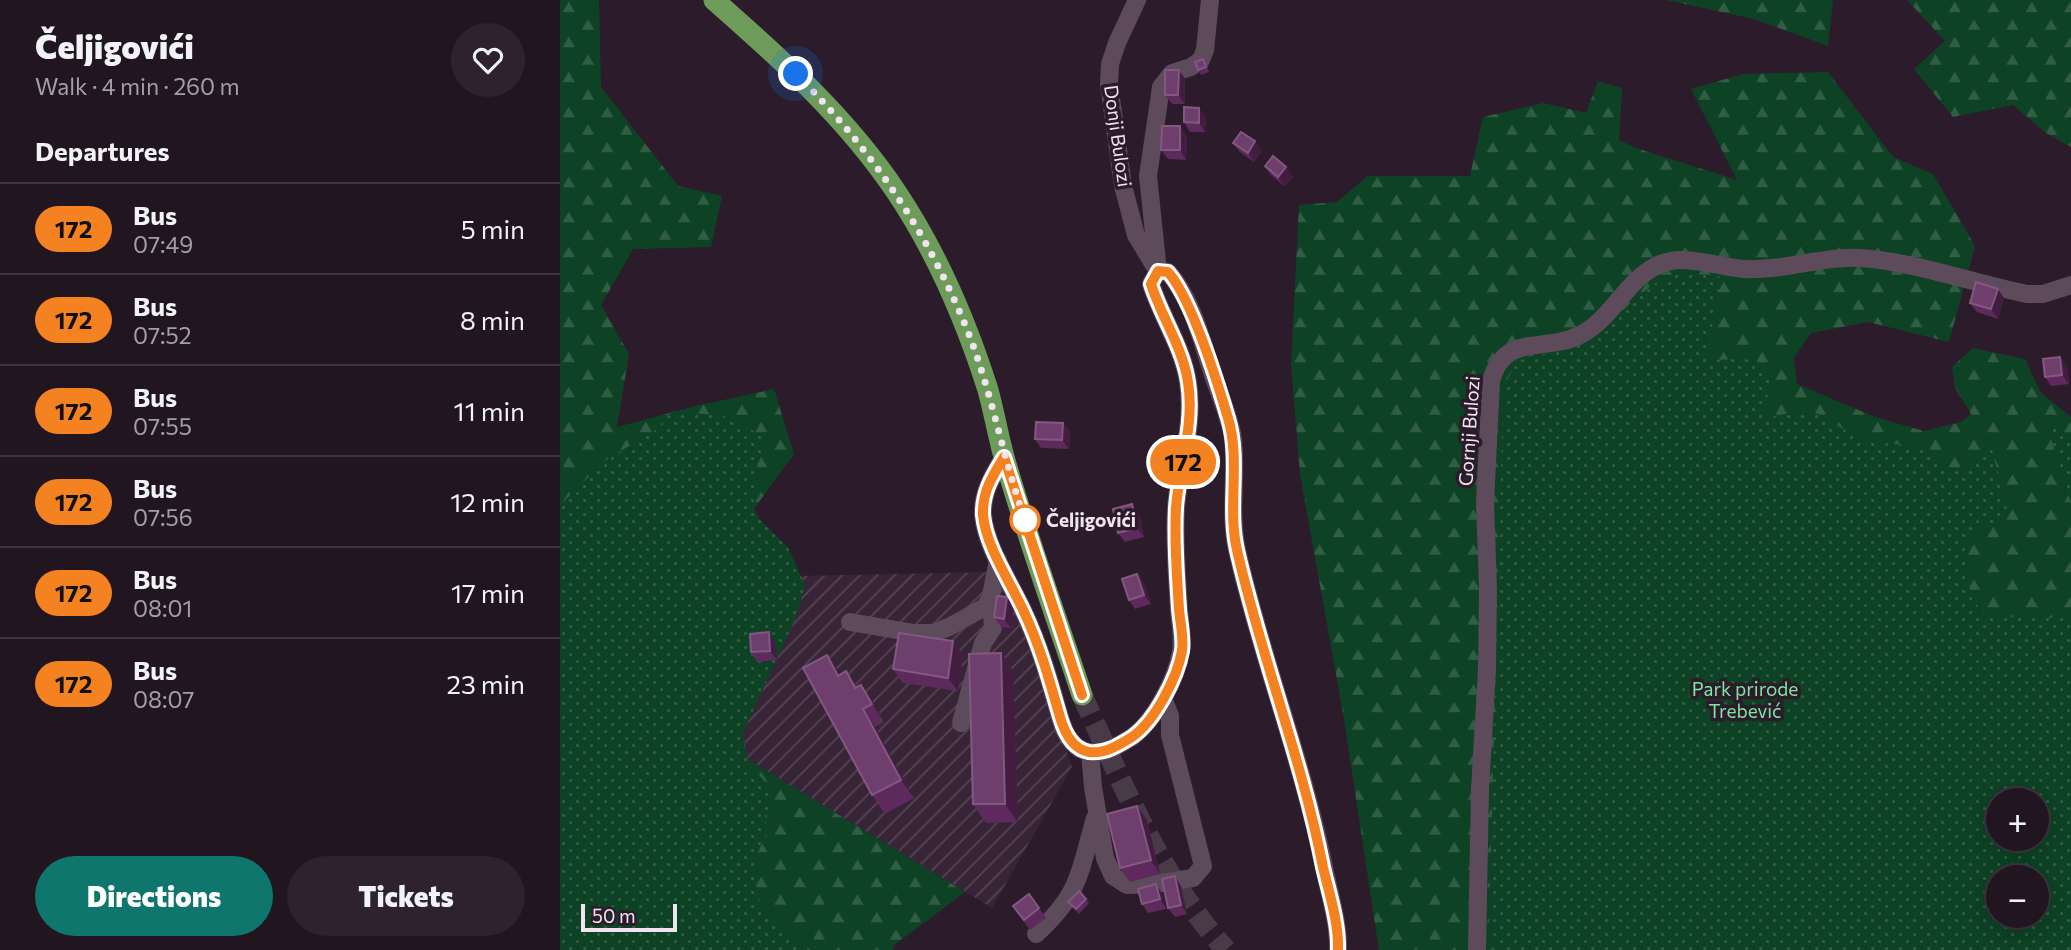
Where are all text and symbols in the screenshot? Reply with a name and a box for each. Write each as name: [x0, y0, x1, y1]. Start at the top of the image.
button: heart: [451, 23, 525, 97]
text: Čeljigovići: [35, 25, 194, 66]
your location: [778, 56, 813, 91]
text: Walk · 4 min · 260 m: [35, 72, 240, 100]
street label: Donji Bulozi: [1100, 83, 1137, 189]
text: Departures: [35, 135, 170, 166]
text: Bus: [133, 199, 177, 230]
text: 5 min: [461, 213, 525, 244]
text: 172: [55, 214, 92, 243]
text: 07:49: [133, 230, 193, 258]
text: Bus: [133, 290, 177, 321]
text: 8 min: [460, 304, 525, 335]
text: 172: [55, 305, 92, 334]
text: 07:52: [133, 321, 191, 349]
street label: Gornji Bulozi: [1453, 375, 1484, 487]
text: Bus: [133, 381, 177, 412]
text: 11 min: [454, 395, 525, 426]
text: 172: [55, 396, 92, 425]
text: 07:55: [133, 412, 192, 440]
line badge: 172: [1143, 439, 1223, 485]
text: 172: [1164, 447, 1202, 476]
text: Bus: [133, 472, 177, 503]
text: 12 min: [450, 486, 525, 517]
text: 172: [55, 487, 92, 516]
text: 07:56: [133, 503, 193, 531]
marker: Čeljigovići: [1010, 505, 1040, 535]
place label: Čeljigovići: [1046, 508, 1136, 531]
text: Bus: [133, 563, 177, 594]
text: 17 min: [451, 577, 525, 608]
text: 172: [55, 578, 92, 607]
text: 08:01: [133, 594, 192, 622]
text: Bus: [133, 654, 177, 685]
text: 23 min: [447, 668, 525, 699]
text: 172: [55, 669, 92, 698]
park label: Park prirode Trebević: [1692, 677, 1798, 722]
text: 08:07: [133, 685, 194, 713]
map controls: [1986, 788, 2049, 928]
button: +: [1986, 788, 2049, 851]
button: Directions: [35, 856, 273, 936]
button: Tickets: [287, 856, 525, 936]
button: −: [1986, 865, 2049, 928]
scale bar: [581, 901, 677, 933]
text: 50 m: [592, 904, 636, 927]

